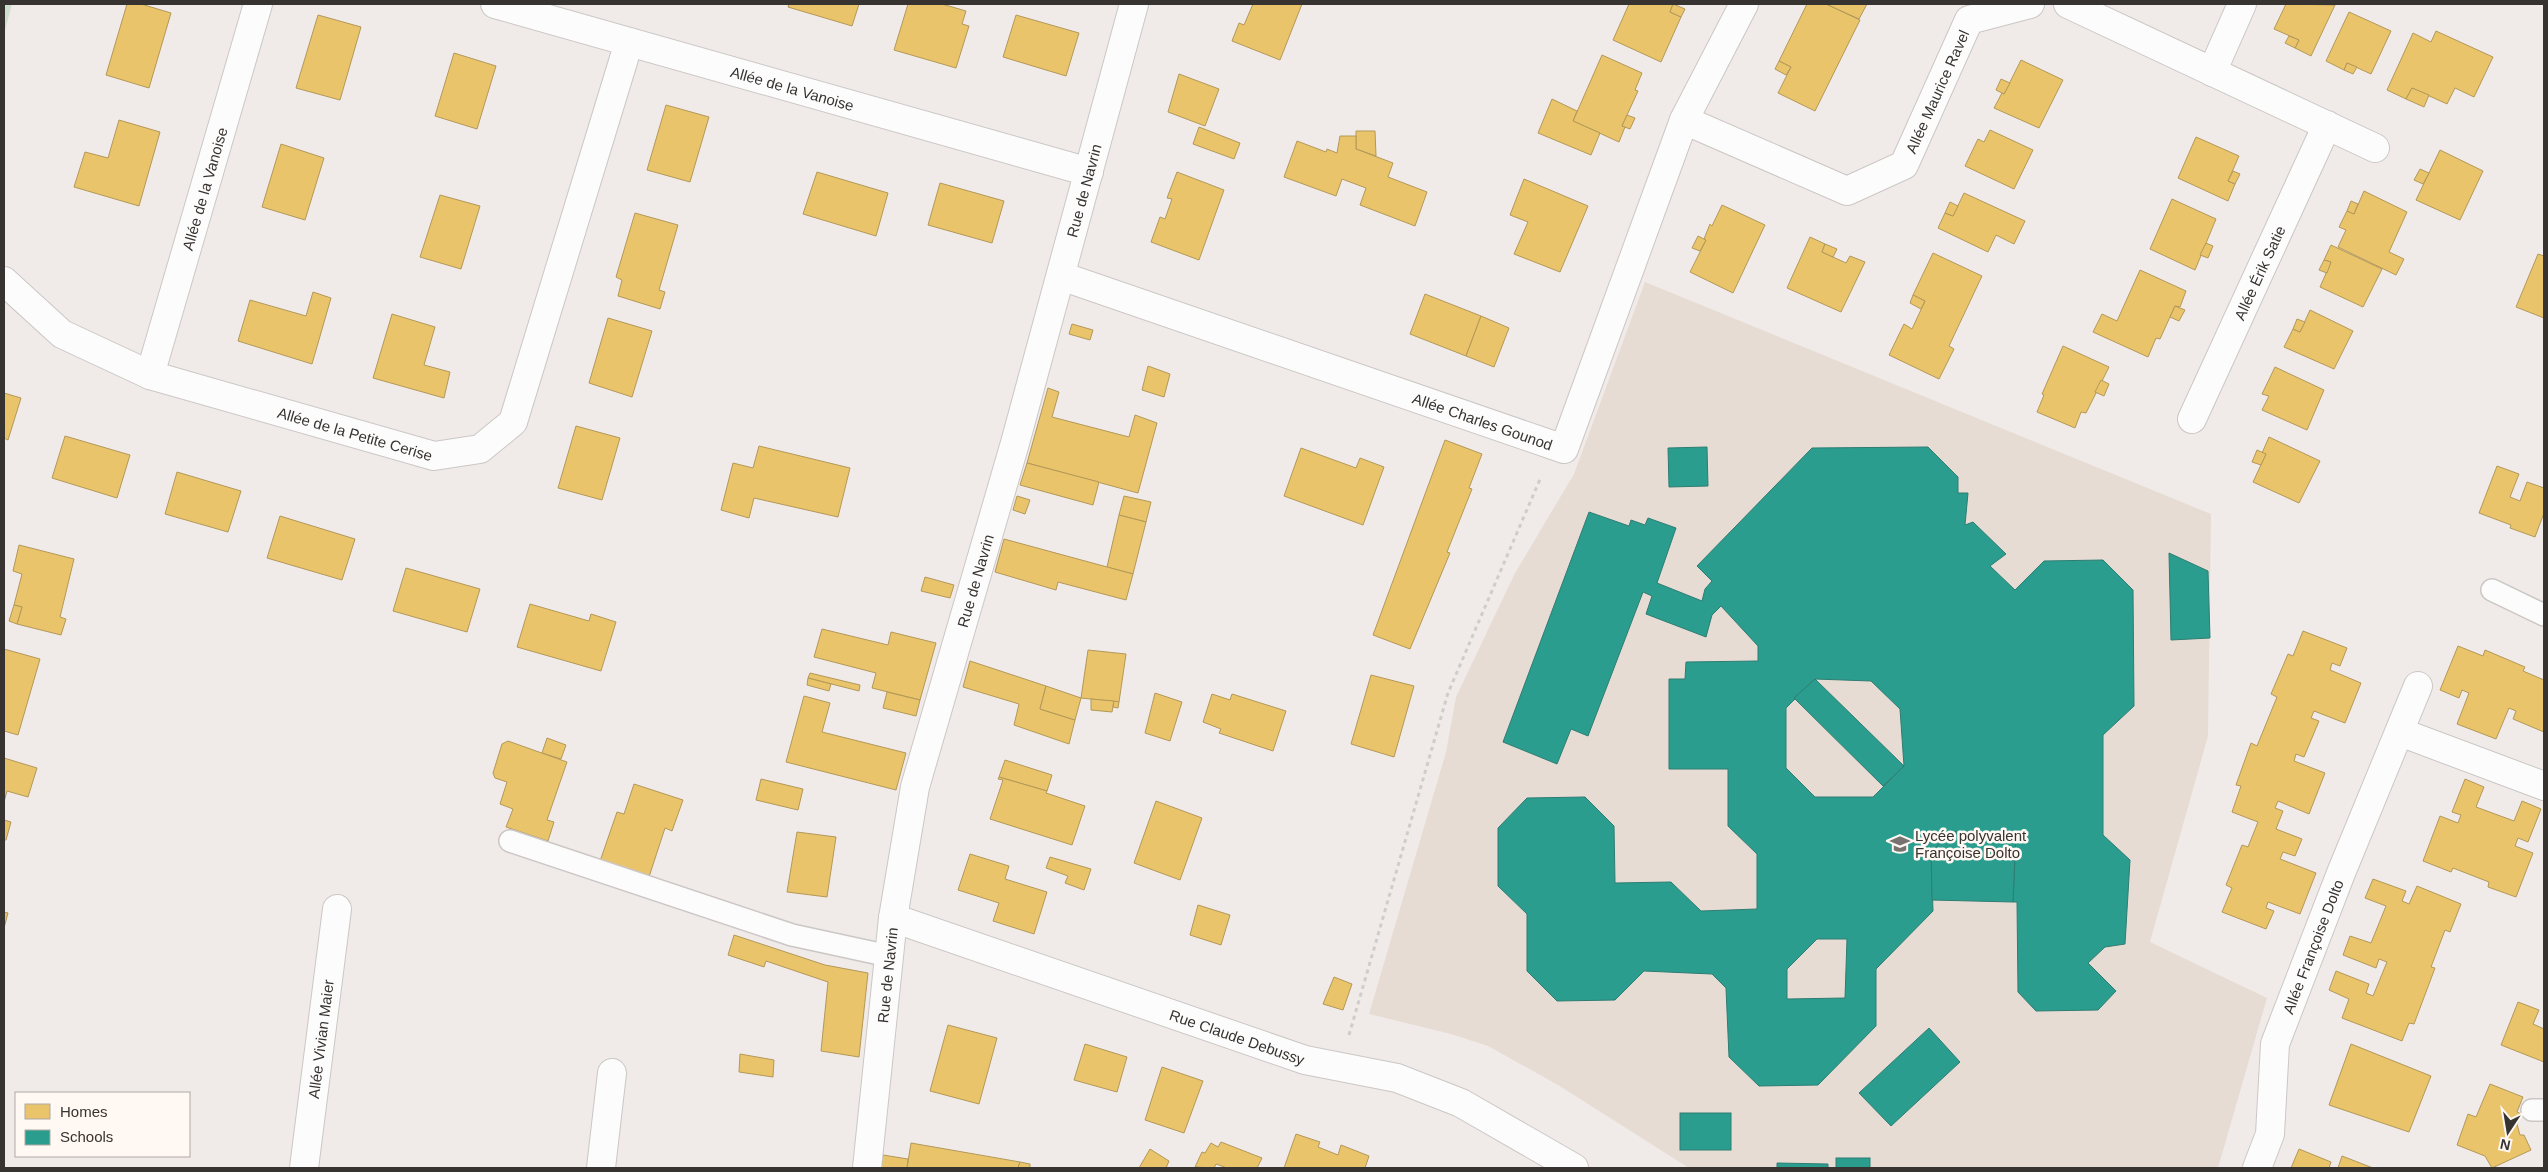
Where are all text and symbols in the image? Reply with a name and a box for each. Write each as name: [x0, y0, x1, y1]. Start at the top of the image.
street label: Allée Maurice Ravel: [1902, 27, 1972, 156]
street label: Allée de la Vanoise: [729, 63, 856, 114]
street label: Allée de la Vanoise: [178, 125, 230, 252]
street label: Rue de Navrin: [1063, 142, 1104, 239]
street label: Allée Érik Satie: [2230, 223, 2288, 322]
street label: Allée Charles Gounod: [1411, 389, 1555, 453]
street label: Allée de la Petite Cerise: [276, 403, 435, 464]
street label: Rue de Navrin: [953, 532, 997, 629]
place label: Lycée polyvalent Françoise Dolto: [1915, 827, 2027, 861]
school or university icon: Lycée polyvalent Françoise Dolto: [1889, 833, 1911, 855]
street label: Allée Françoise Dolto: [2279, 877, 2346, 1016]
street label: Rue de Navrin: [874, 926, 900, 1024]
street label: Allée Vivian Maier: [304, 979, 336, 1100]
street label: Rue Claude Debussy: [1167, 1005, 1307, 1068]
legend: [15, 1092, 190, 1157]
text: Homes: [60, 1103, 108, 1120]
north arrow: [2483, 1107, 2533, 1157]
text: Schools: [60, 1128, 113, 1145]
text: N: [2499, 1136, 2512, 1154]

